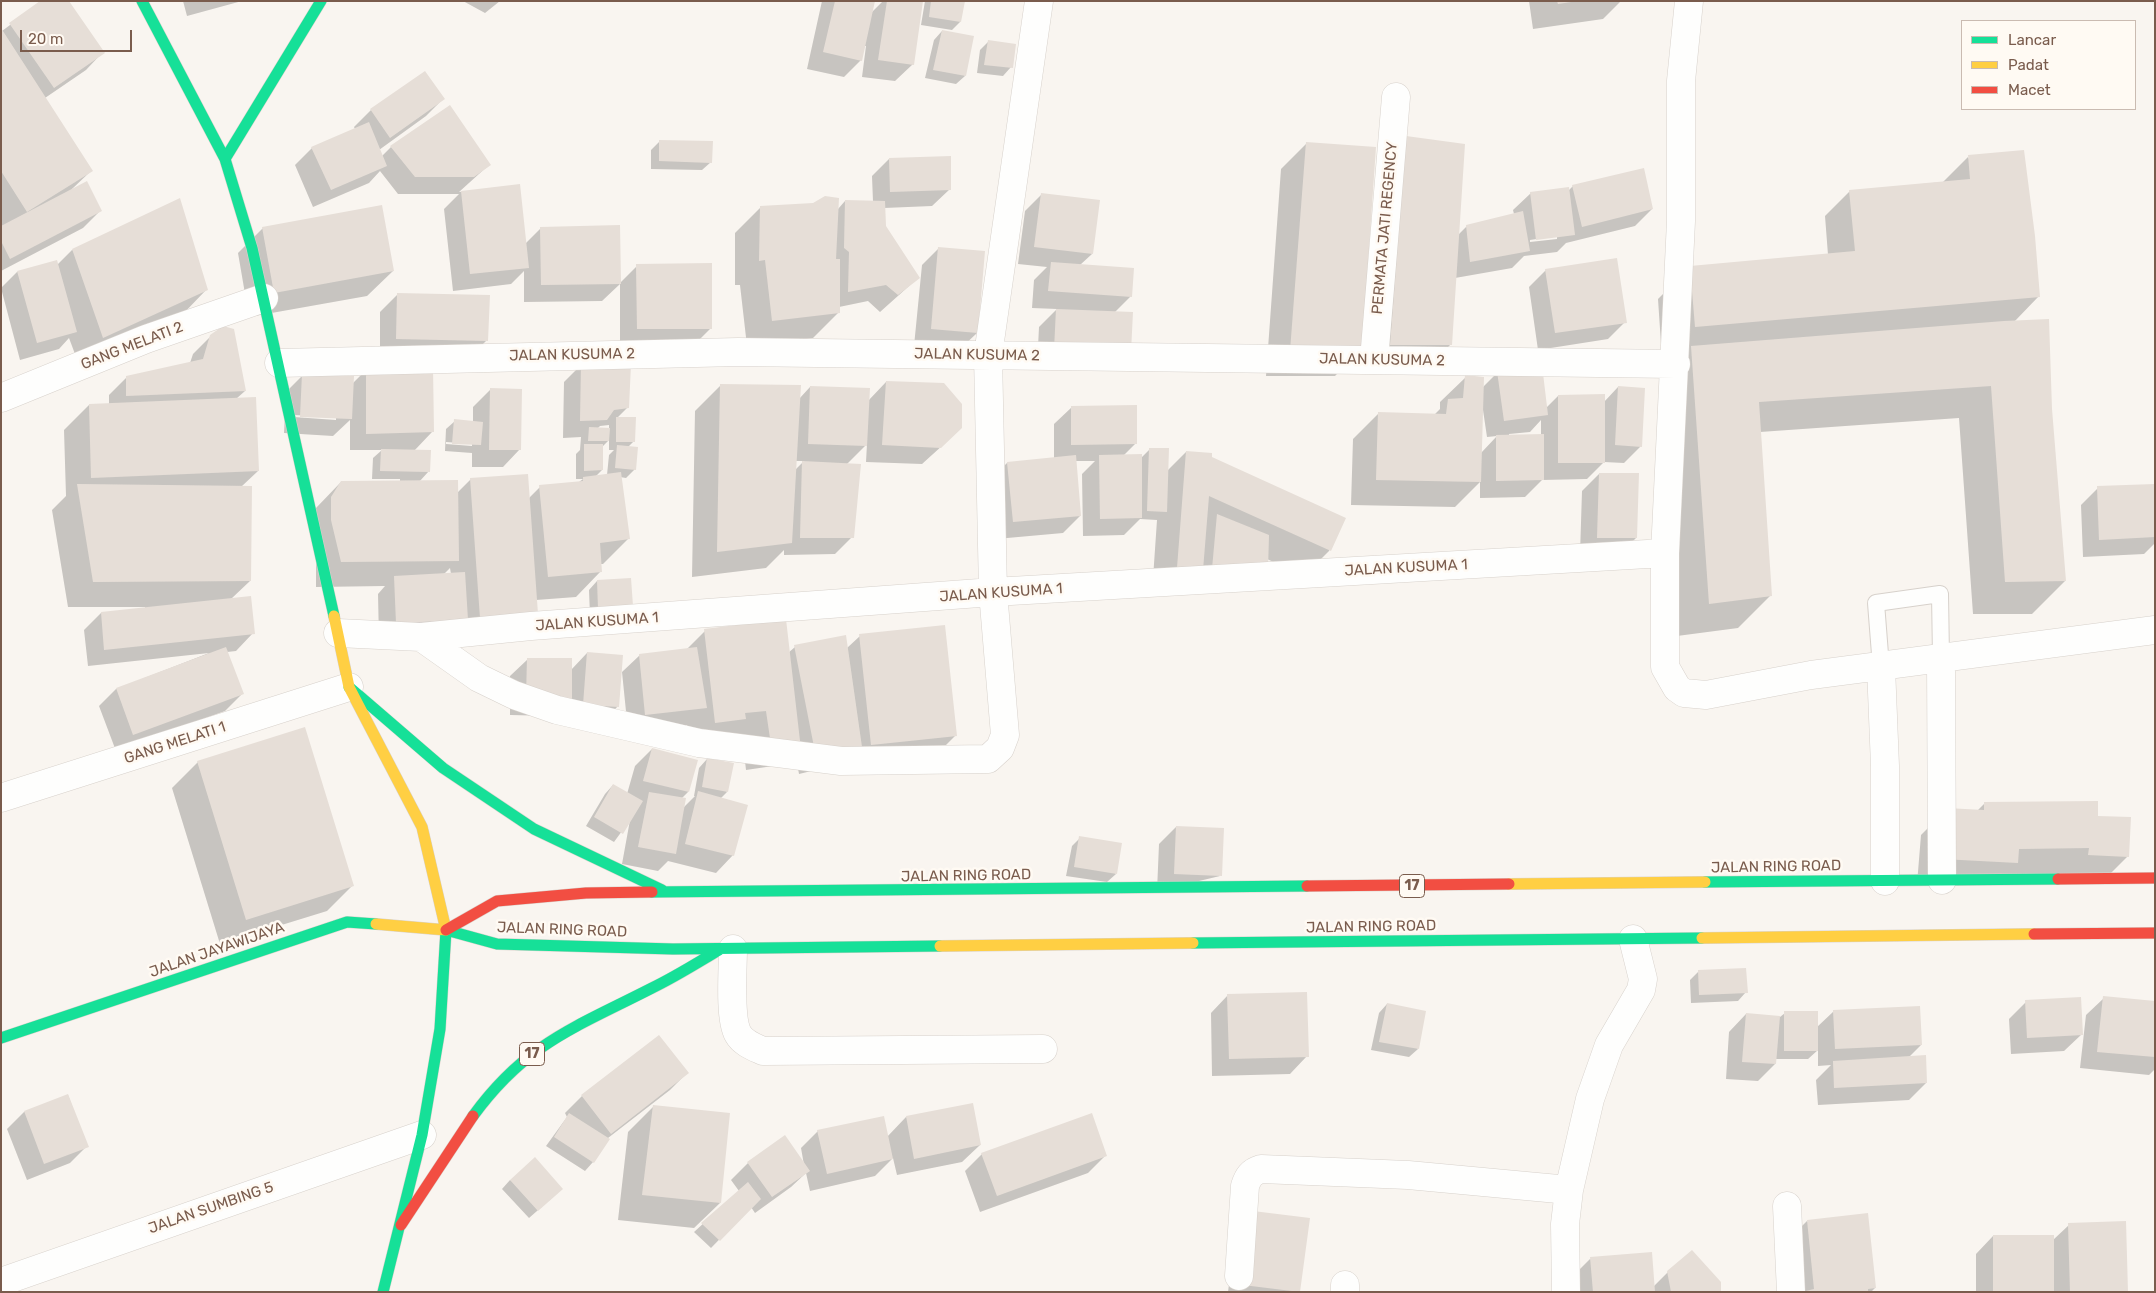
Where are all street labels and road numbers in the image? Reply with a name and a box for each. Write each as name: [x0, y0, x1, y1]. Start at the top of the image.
street label: PERMATA JATI REGENCY: [1368, 141, 1402, 315]
street label: GANG MELATI 2: [78, 318, 186, 374]
street label: JALAN KUSUMA 2: [509, 345, 635, 365]
street label: JALAN KUSUMA 2: [914, 345, 1040, 365]
street label: JALAN KUSUMA 2: [1319, 350, 1445, 370]
street label: JALAN KUSUMA 1: [1344, 556, 1468, 580]
street label: JALAN KUSUMA 1: [939, 580, 1063, 606]
street label: JALAN KUSUMA 1: [535, 609, 659, 635]
street label: GANG MELATI 1: [122, 718, 228, 768]
street label: JALAN RING ROAD: [1711, 857, 1841, 877]
street label: JALAN RING ROAD: [901, 866, 1031, 886]
road number: 17: [1400, 874, 1424, 898]
street label: JALAN RING ROAD: [1306, 917, 1436, 937]
street label: JALAN JAYAWIJAYA: [147, 918, 287, 982]
street label: JALAN RING ROAD: [497, 919, 627, 941]
road number: 17: [520, 1042, 544, 1066]
street label: JALAN SUMBING 5: [146, 1178, 276, 1238]

